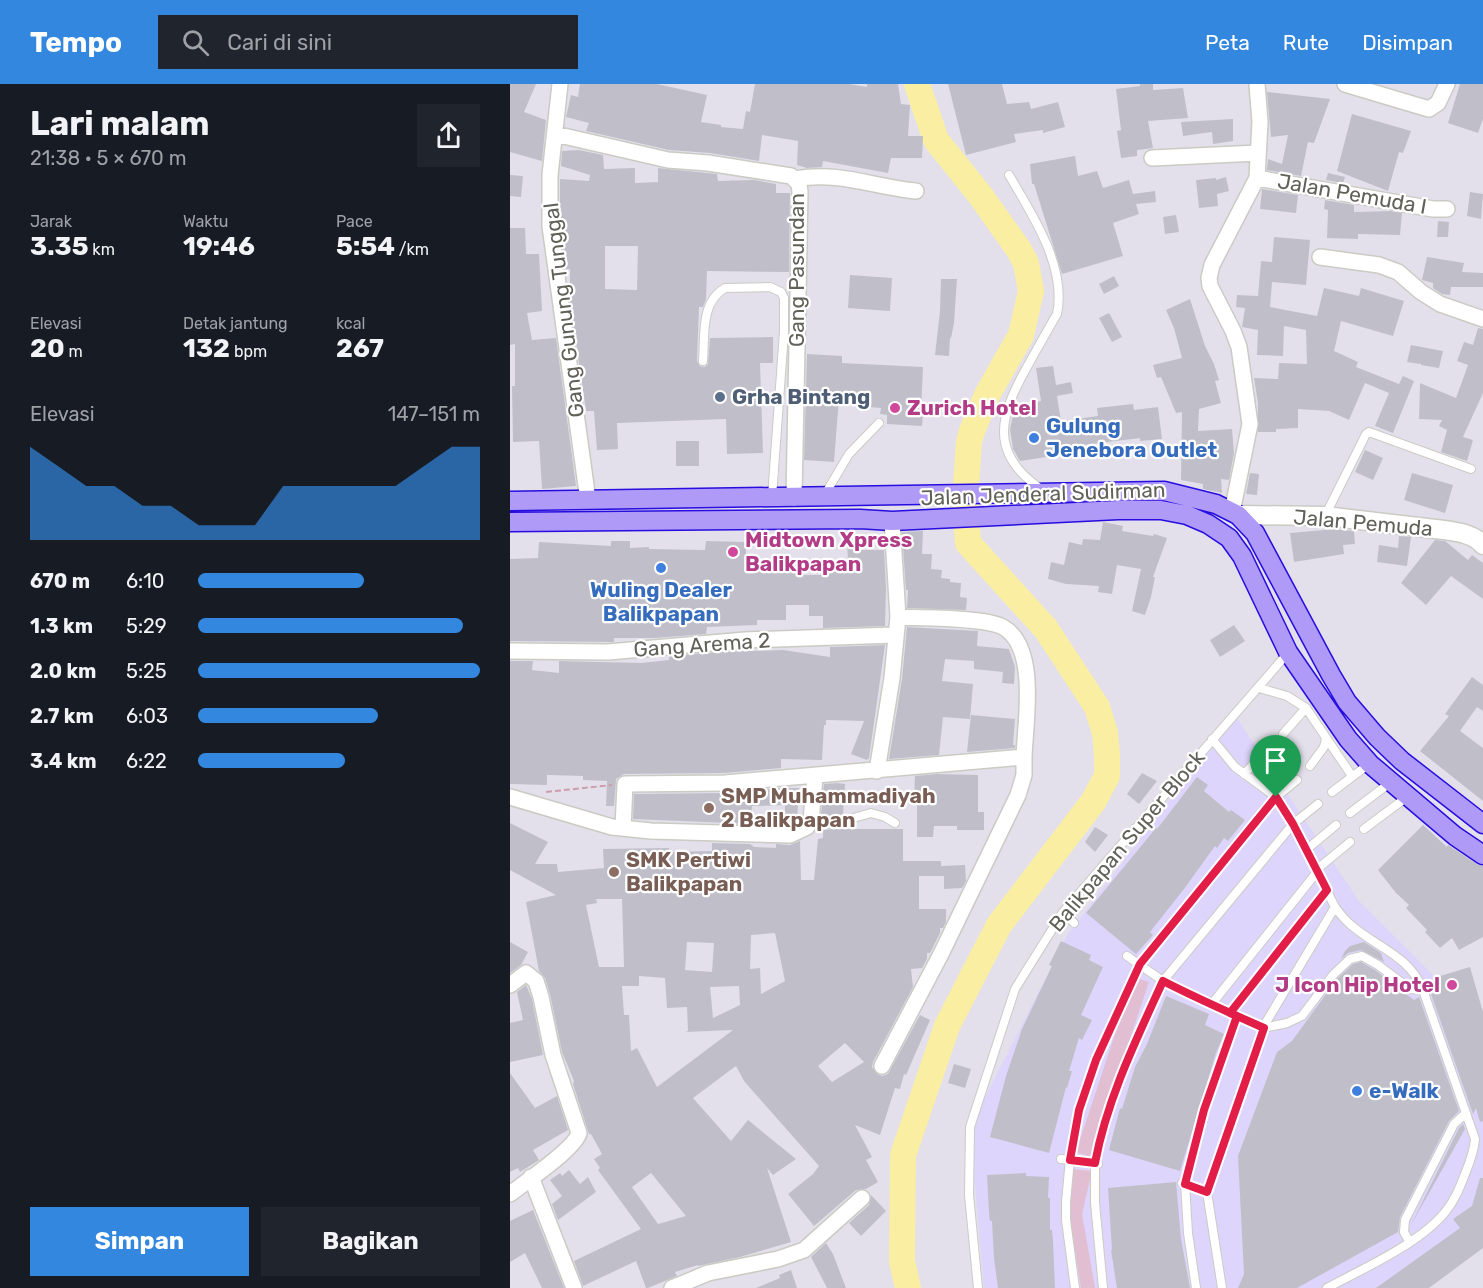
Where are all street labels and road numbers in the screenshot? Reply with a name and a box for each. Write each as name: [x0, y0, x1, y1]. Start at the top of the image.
street label: Jalan Pemuda I: [1276, 168, 1428, 219]
street label: Gang Pasundan: [784, 193, 809, 347]
street label: Gang Gunung Tunggal: [538, 201, 589, 419]
street label: Jalan Jenderal Sudirman: [920, 477, 1166, 510]
street label: Jalan Pemuda: [1292, 504, 1434, 541]
street label: Gang Arema 2: [633, 627, 771, 662]
street label: Balikpapan Super Block: [1043, 745, 1210, 936]

